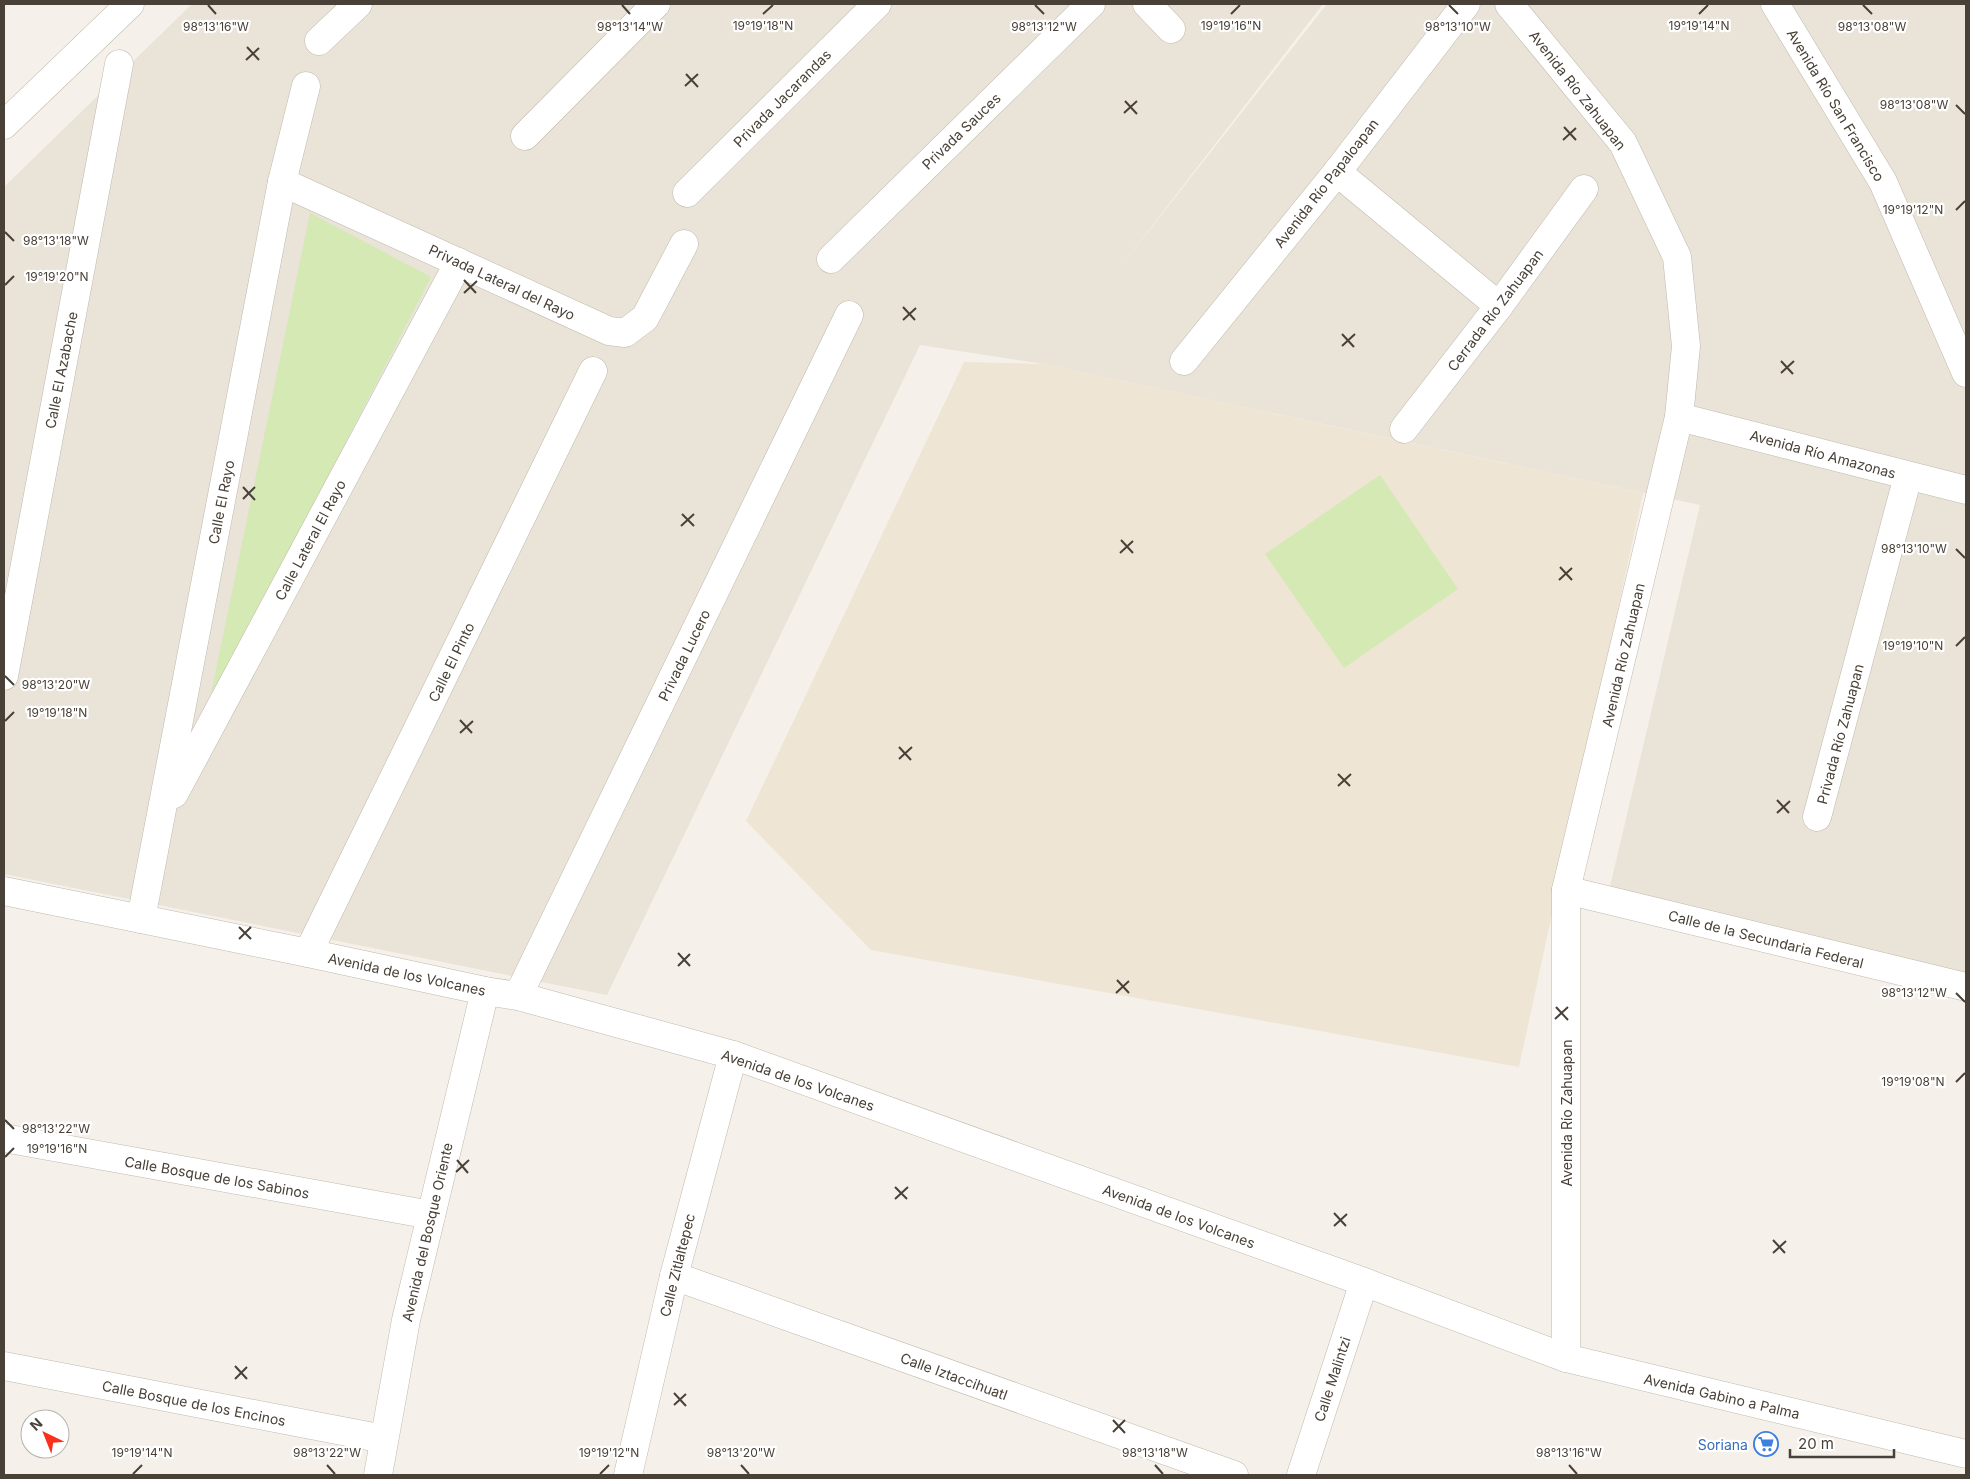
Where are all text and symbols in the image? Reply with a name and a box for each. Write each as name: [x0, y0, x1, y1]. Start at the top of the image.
text: 19°19'18"N: [733, 18, 793, 33]
text: 19°19'16"N: [1201, 18, 1261, 33]
text: 19°19'14"N: [1669, 18, 1729, 33]
text: 98°13'16"W: [183, 19, 249, 34]
text: 98°13'14"W: [597, 19, 663, 34]
text: 98°13'12"W: [1011, 19, 1077, 34]
text: 98°13'10"W: [1425, 19, 1491, 34]
text: 98°13'08"W: [1838, 19, 1906, 34]
street label: Avenida Río San Francisco: [1784, 26, 1888, 184]
street label: Avenida Río Zahuapan: [1526, 27, 1630, 153]
street label: Privada Jacarandas: [730, 46, 834, 150]
street label: Privada Sauces: [918, 89, 1004, 173]
text: 98°13'08"W: [1880, 97, 1948, 112]
street label: Avenida Río Papaloapan: [1270, 115, 1382, 251]
text: 19°19'12"N: [1883, 202, 1943, 217]
text: 98°13'18"W: [23, 233, 89, 248]
street label: Privada Lateral del Rayo: [426, 241, 578, 323]
street label: Cerrada Río Zahuapan: [1444, 246, 1546, 374]
text: 19°19'20"N: [25, 269, 89, 284]
street label: Calle El Azabache: [41, 310, 81, 430]
street label: Avenida Río Amazonas: [1748, 426, 1898, 482]
street label: Calle El Rayo: [205, 459, 237, 545]
street label: Calle Lateral El Rayo: [271, 477, 349, 603]
text: 98°13'10"W: [1881, 541, 1947, 556]
street label: Avenida Río Zahuapan: [1598, 581, 1648, 729]
street label: Privada Lucero: [655, 606, 713, 704]
street label: Calle El Pinto: [424, 620, 478, 704]
text: 19°19'10"N: [1883, 638, 1943, 653]
street label: Privada Río Zahuapan: [1813, 662, 1867, 806]
text: 98°13'20"W: [22, 677, 90, 692]
text: 19°19'18"N: [27, 705, 87, 720]
street label: Calle de la Secundaria Federal: [1667, 906, 1865, 972]
street label: Avenida de los Volcanes: [327, 949, 487, 999]
text: 98°13'12"W: [1881, 985, 1947, 1000]
street label: Avenida Río Zahuapan: [1558, 1039, 1575, 1187]
street label: Avenida de los Volcanes: [719, 1046, 877, 1114]
text: 19°19'08"N: [1881, 1074, 1945, 1089]
text: 98°13'22"W: [22, 1121, 90, 1136]
text: 19°19'16"N: [27, 1141, 87, 1156]
street label: Avenida del Bosque Oriente: [398, 1141, 456, 1323]
street label: Calle Bosque de los Sabinos: [123, 1152, 311, 1202]
street label: Avenida de los Volcanes: [1101, 1181, 1257, 1251]
street label: Calle Zitlaltepec: [656, 1212, 698, 1318]
street label: Calle Malintzi: [1310, 1334, 1354, 1424]
street label: Calle Iztaccihuatl: [898, 1349, 1010, 1403]
street label: Avenida Gabino a Palma: [1642, 1370, 1802, 1422]
street label: Calle Bosque de los Encinos: [101, 1377, 287, 1429]
north arrow: [20, 1409, 70, 1459]
text: N: [26, 1414, 45, 1434]
scale bar: [1790, 1426, 1894, 1458]
supermarket icon: Soriana: [1753, 1431, 1779, 1457]
text: 20 m: [1798, 1434, 1834, 1453]
place label: Soriana: [1698, 1436, 1748, 1453]
text: 19°19'14"N: [112, 1445, 172, 1460]
text: 98°13'22"W: [293, 1445, 361, 1460]
text: 19°19'12"N: [579, 1445, 639, 1460]
text: 98°13'20"W: [707, 1445, 775, 1460]
text: 98°13'18"W: [1122, 1445, 1188, 1460]
text: 98°13'16"W: [1536, 1445, 1602, 1460]

